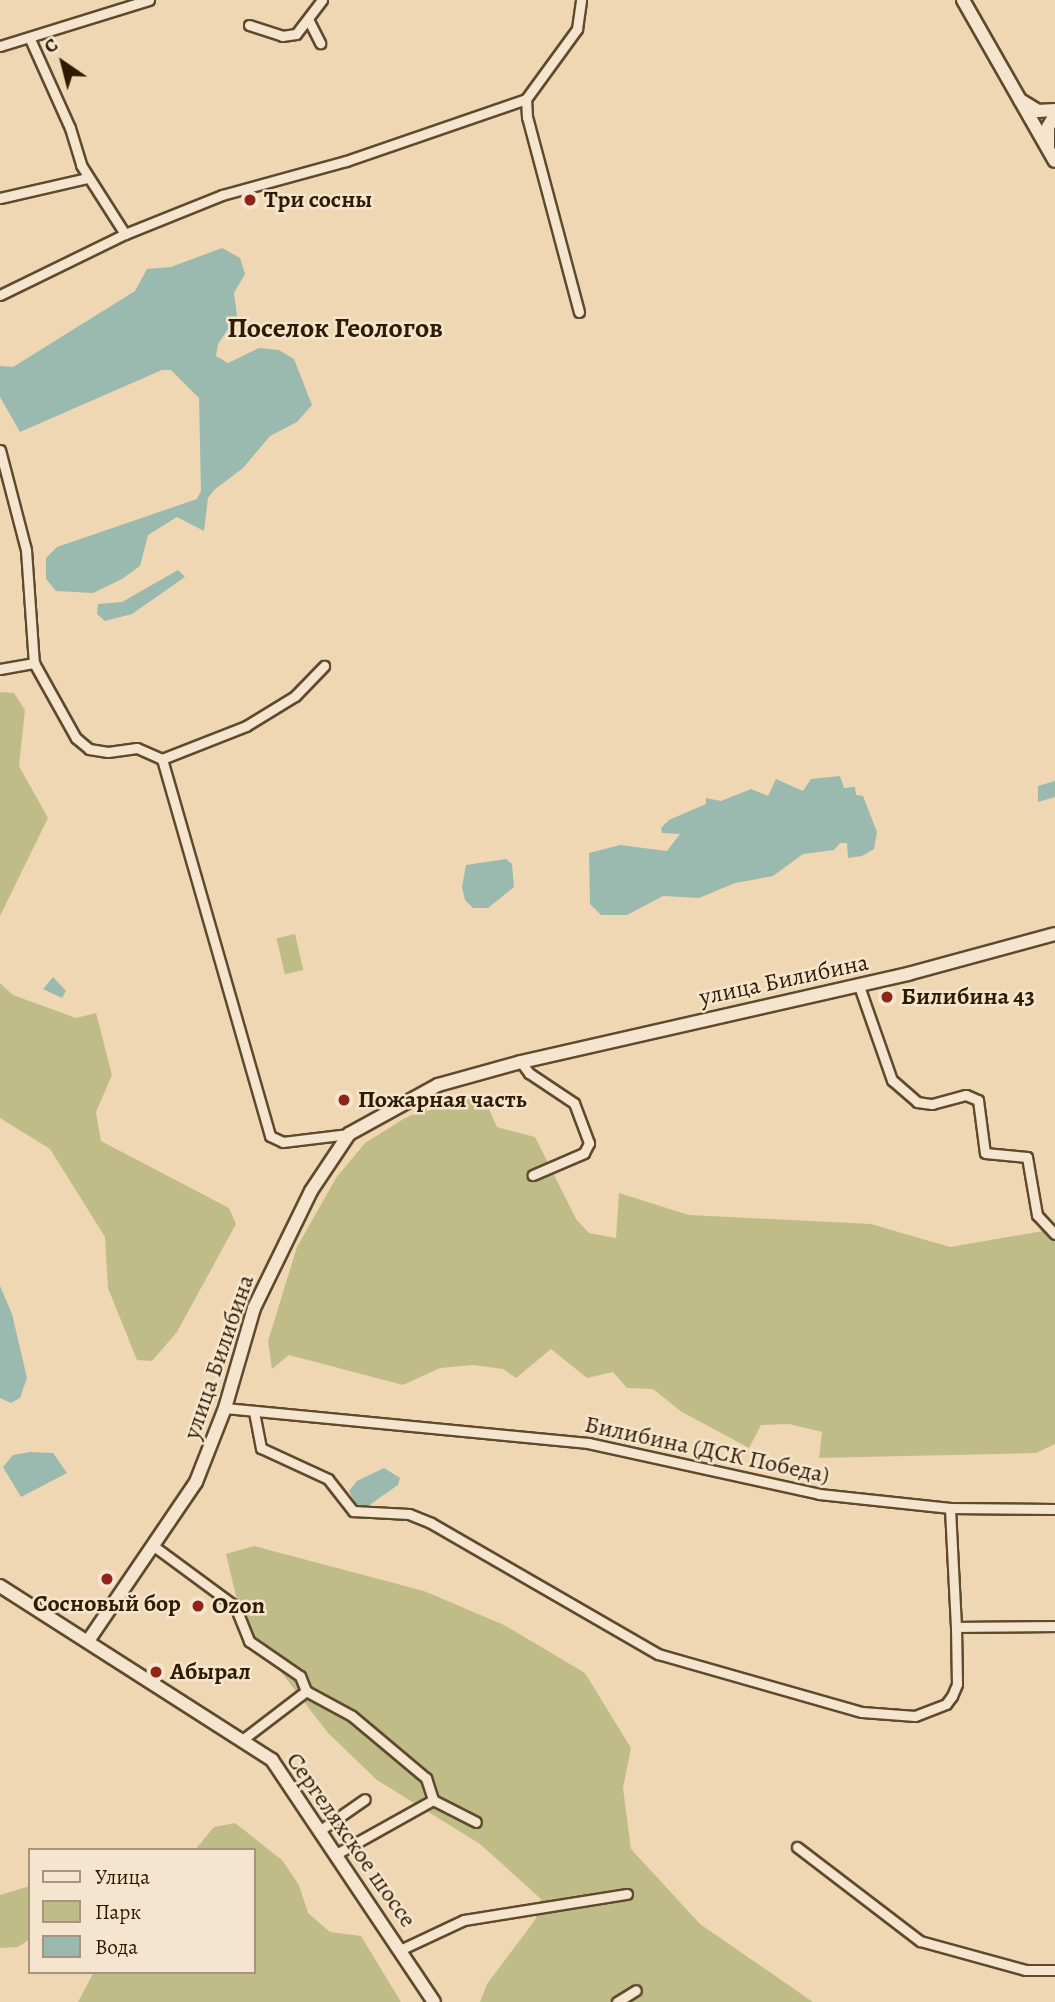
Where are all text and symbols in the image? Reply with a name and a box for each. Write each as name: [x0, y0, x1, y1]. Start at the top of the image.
north arrow: [28, 28, 98, 98]
text: С: [39, 32, 63, 60]
place label: Три сосны: [264, 186, 372, 214]
marker: Три сосны: [242, 192, 258, 208]
district label: Поселок Геологов: [227, 311, 443, 345]
street label: улица Билибина: [697, 948, 871, 1012]
place label: Билибина 43: [901, 983, 1035, 1011]
marker: Билибина 43: [879, 989, 895, 1005]
place label: Пожарная часть: [358, 1086, 527, 1114]
marker: Пожарная часть: [336, 1092, 352, 1108]
street label: улица Билибина: [177, 1271, 261, 1443]
street label: Билибина (ДСК Победа): [582, 1410, 832, 1490]
marker: Сосновый бор: [99, 1571, 115, 1587]
place label: Сосновый бор: [33, 1590, 181, 1618]
place label: Ozon: [212, 1592, 265, 1620]
marker: Ozon: [190, 1598, 206, 1614]
place label: Абырал: [170, 1658, 251, 1686]
marker: Абырал: [148, 1664, 164, 1680]
street label: Сергеляхское шоссе: [280, 1747, 422, 1933]
legend: [28, 1848, 256, 1974]
text: Улица: [95, 1863, 150, 1891]
text: Парк: [95, 1898, 141, 1926]
text: Вода: [95, 1933, 138, 1961]

